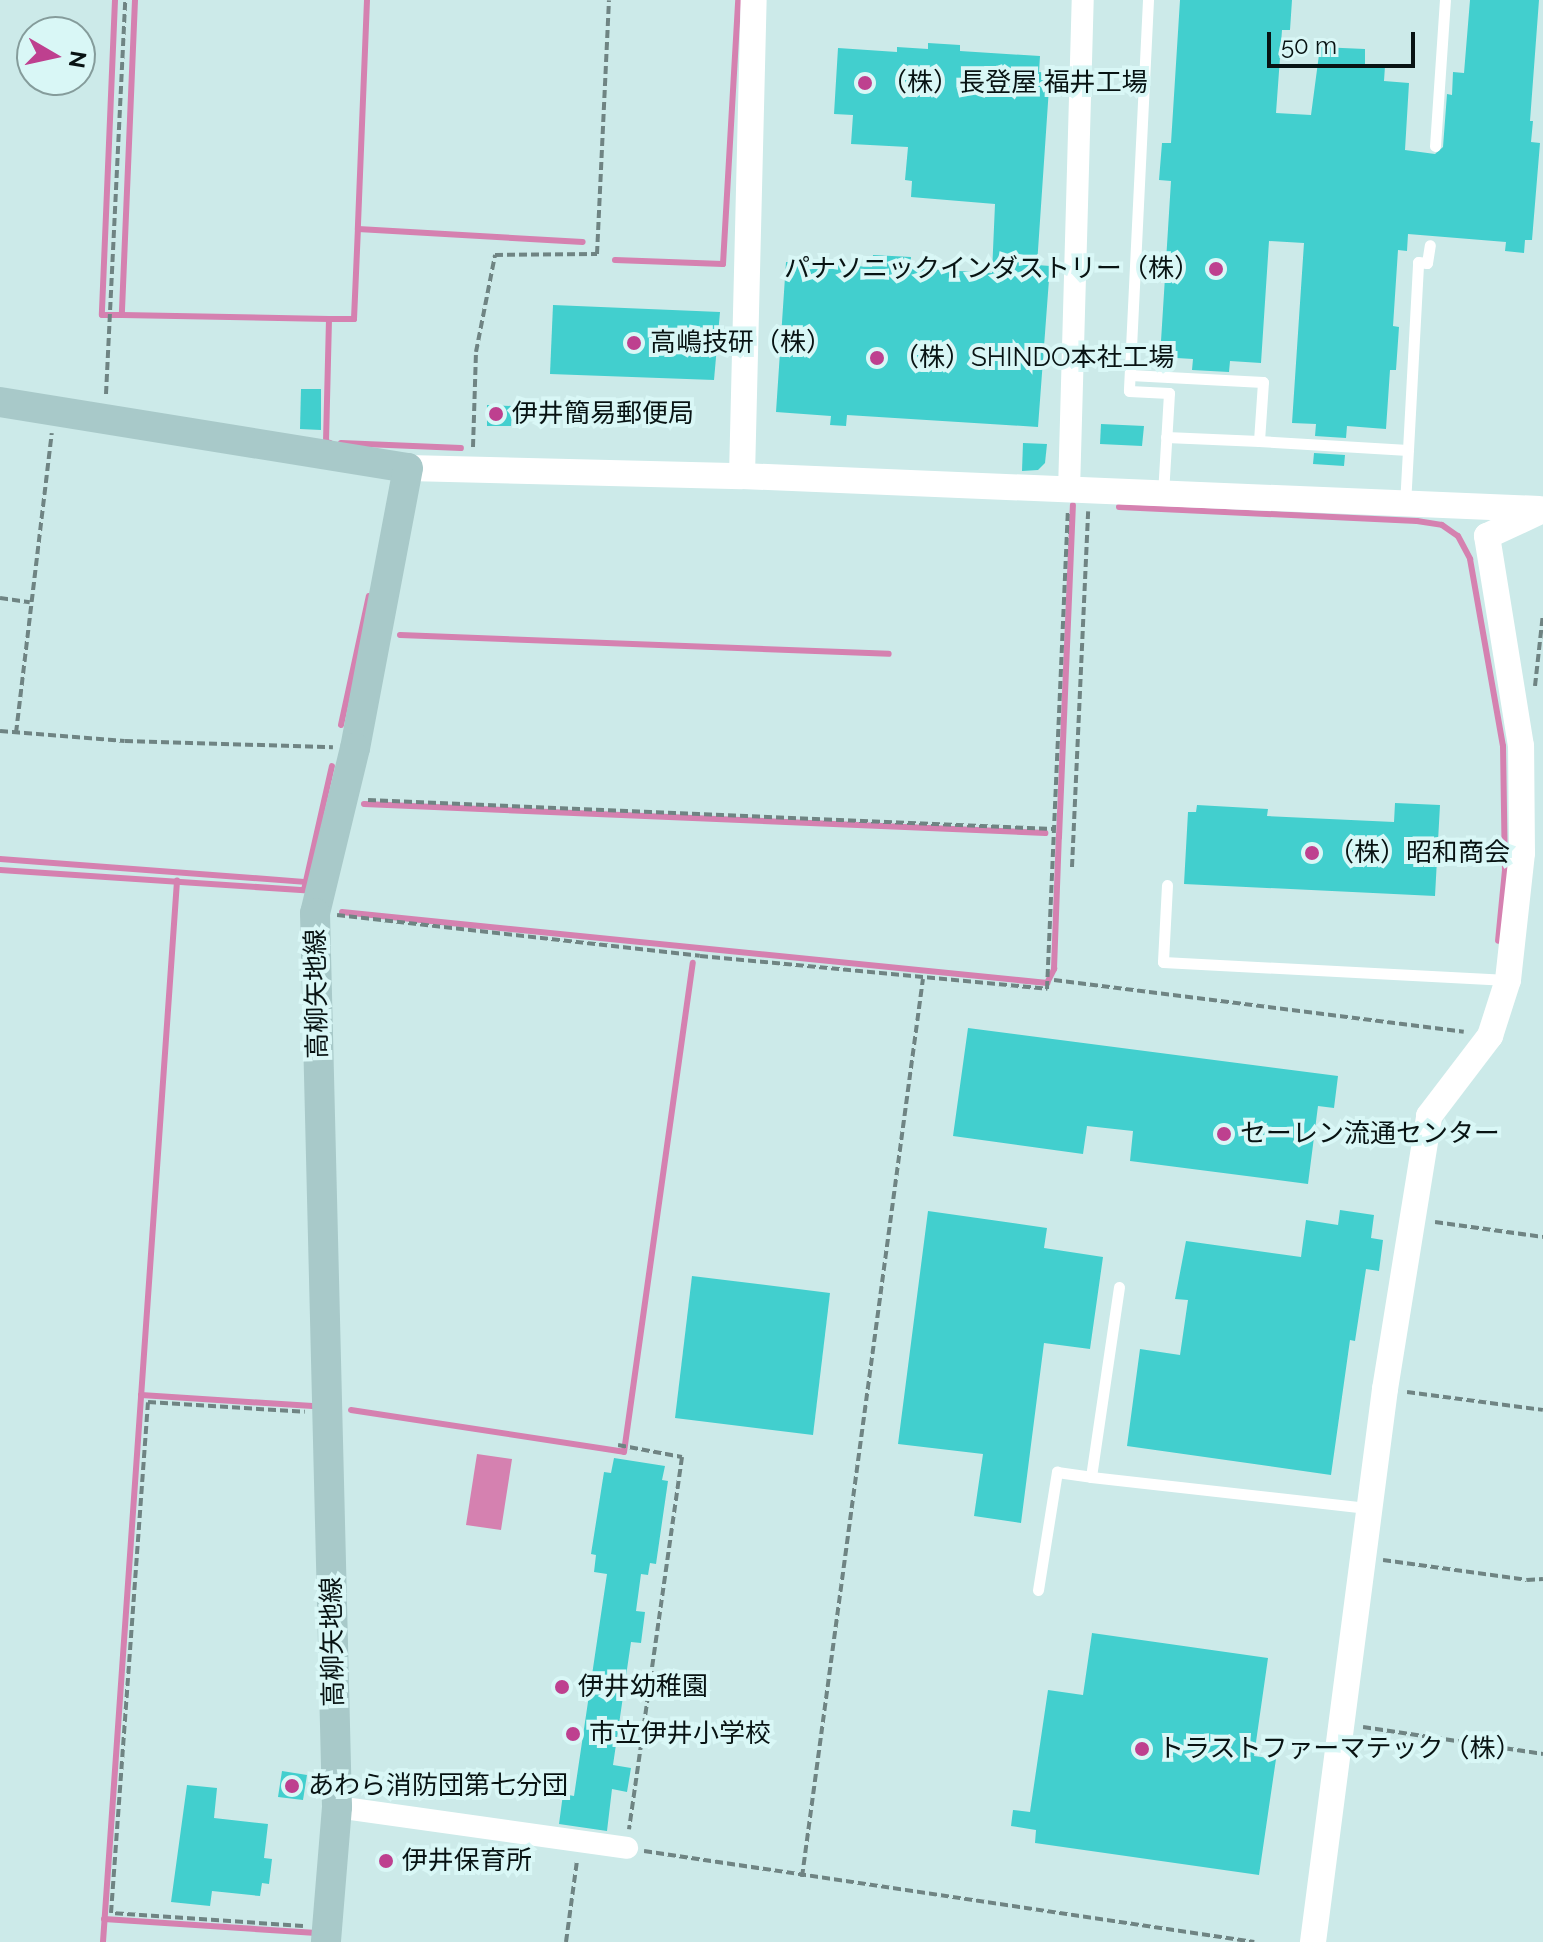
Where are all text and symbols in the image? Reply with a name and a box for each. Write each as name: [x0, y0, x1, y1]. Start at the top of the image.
north arrow: [16, 16, 96, 96]
scale bar: [1271, 16, 1419, 66]
text: 50 m: [1281, 31, 1337, 60]
text: N: [64, 49, 92, 70]
place label: （株）長登屋 福井工場: [881, 67, 1148, 99]
marker: （株）長登屋 福井工場: [856, 74, 874, 92]
place label: パナソニックインダストリー（株）: [784, 253, 1200, 285]
marker: パナソニックインダストリー（株）: [1207, 260, 1225, 278]
place label: 高嶋技研（株）: [650, 327, 832, 359]
marker: 高嶋技研（株）: [625, 334, 643, 352]
place label: （株）SHINDO本社工場: [893, 342, 1175, 374]
marker: （株）SHINDO本社工場: [868, 349, 886, 367]
place label: 伊井簡易郵便局: [512, 398, 694, 430]
marker: 伊井簡易郵便局: [487, 405, 505, 423]
place label: （株）昭和商会: [1328, 837, 1510, 869]
marker: （株）昭和商会: [1303, 844, 1321, 862]
street label: 高柳矢地線: [300, 929, 334, 1059]
place label: セーレン流通センター: [1240, 1118, 1500, 1150]
marker: セーレン流通センター: [1215, 1125, 1233, 1143]
street label: 高柳矢地線: [316, 1577, 350, 1707]
place label: 伊井幼稚園: [578, 1671, 708, 1703]
marker: 伊井幼稚園: [553, 1678, 571, 1696]
place label: 市立伊井小学校: [589, 1718, 771, 1750]
marker: 市立伊井小学校: [564, 1725, 582, 1743]
place label: トラストファーマテック（株）: [1158, 1733, 1522, 1765]
marker: トラストファーマテック（株）: [1133, 1740, 1151, 1758]
place label: あわら消防団第七分団: [308, 1770, 568, 1802]
marker: あわら消防団第七分団: [283, 1777, 301, 1795]
place label: 伊井保育所: [402, 1845, 532, 1877]
marker: 伊井保育所: [377, 1852, 395, 1870]

